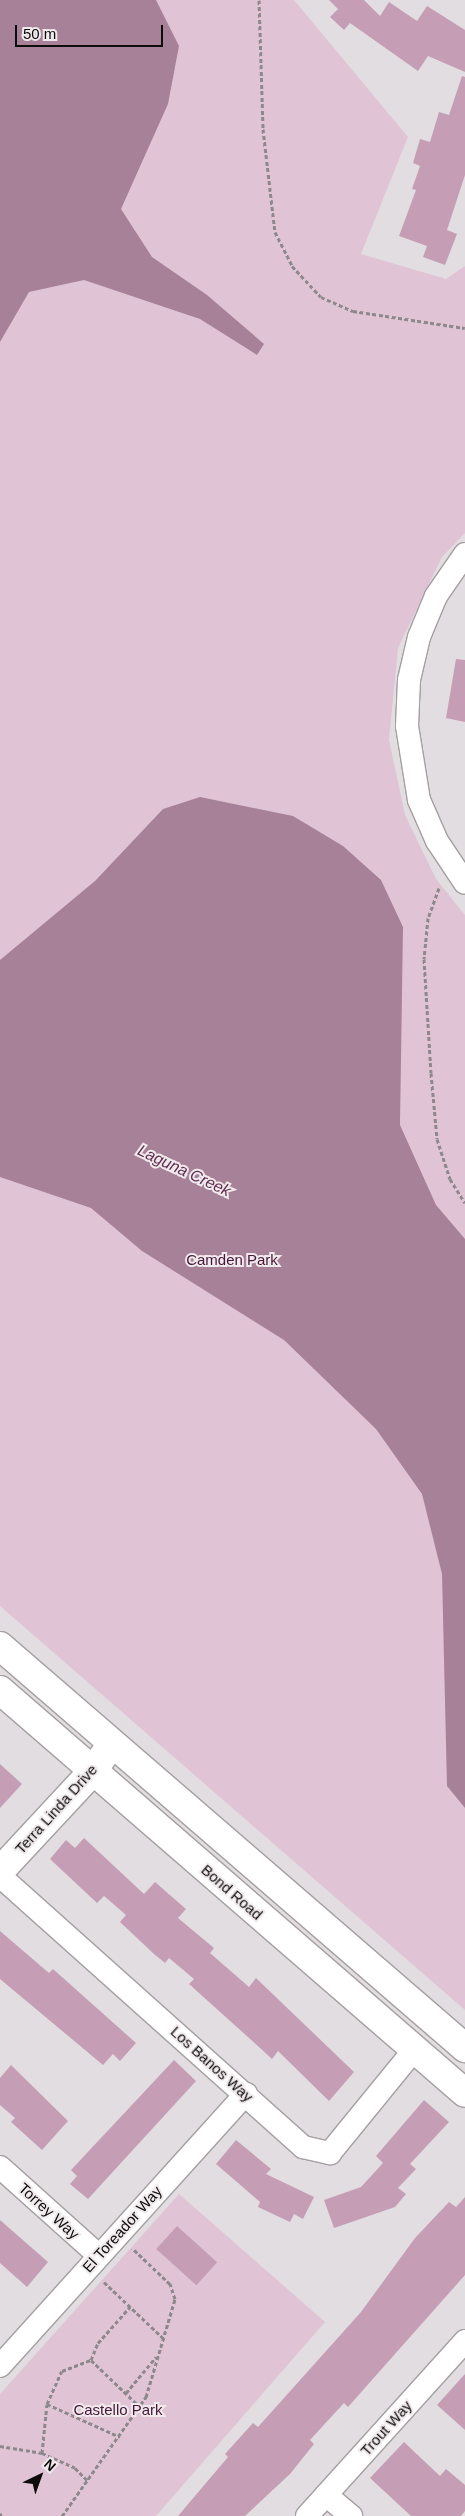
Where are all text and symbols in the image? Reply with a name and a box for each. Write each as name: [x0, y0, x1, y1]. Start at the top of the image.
scale bar: [18, 15, 165, 47]
text: 50 m: [23, 25, 56, 42]
water label: Laguna Creek: [134, 1141, 234, 1201]
park label: Camden Park: [186, 1251, 278, 1269]
street label: Terra Linda Drive: [11, 1761, 101, 1857]
street label: Bond Road: [198, 1861, 266, 1923]
street label: Los Banos Way: [167, 2022, 257, 2106]
street label: Torrey Way: [15, 2179, 83, 2243]
street label: El Toreador Way: [78, 2182, 166, 2276]
street label: Trout Way: [357, 2397, 415, 2459]
park label: Castello Park: [73, 2401, 163, 2419]
north arrow: [15, 2451, 65, 2501]
text: N: [41, 2456, 59, 2474]

